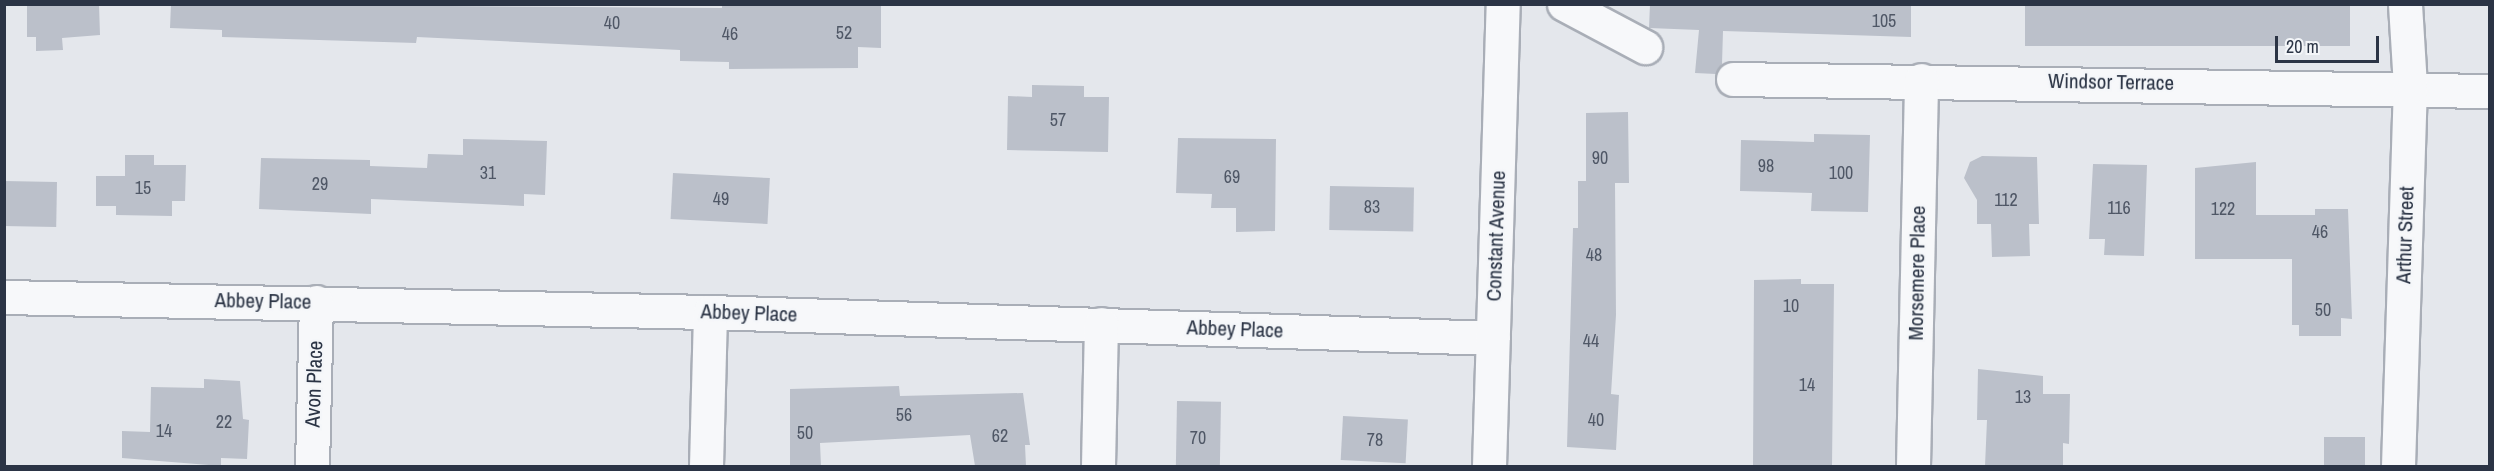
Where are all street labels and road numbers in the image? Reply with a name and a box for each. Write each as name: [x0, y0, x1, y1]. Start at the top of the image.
street label: Windsor Terrace: [2048, 68, 2174, 96]
street label: Constant Avenue: [1481, 170, 1511, 302]
street label: Arthur Street: [2391, 186, 2419, 284]
street label: Morsemere Place: [1903, 205, 1931, 341]
street label: Abbey Place: [214, 288, 312, 314]
street label: Abbey Place: [700, 299, 798, 327]
street label: Abbey Place: [1186, 315, 1284, 343]
street label: Avon Place: [300, 340, 328, 428]

